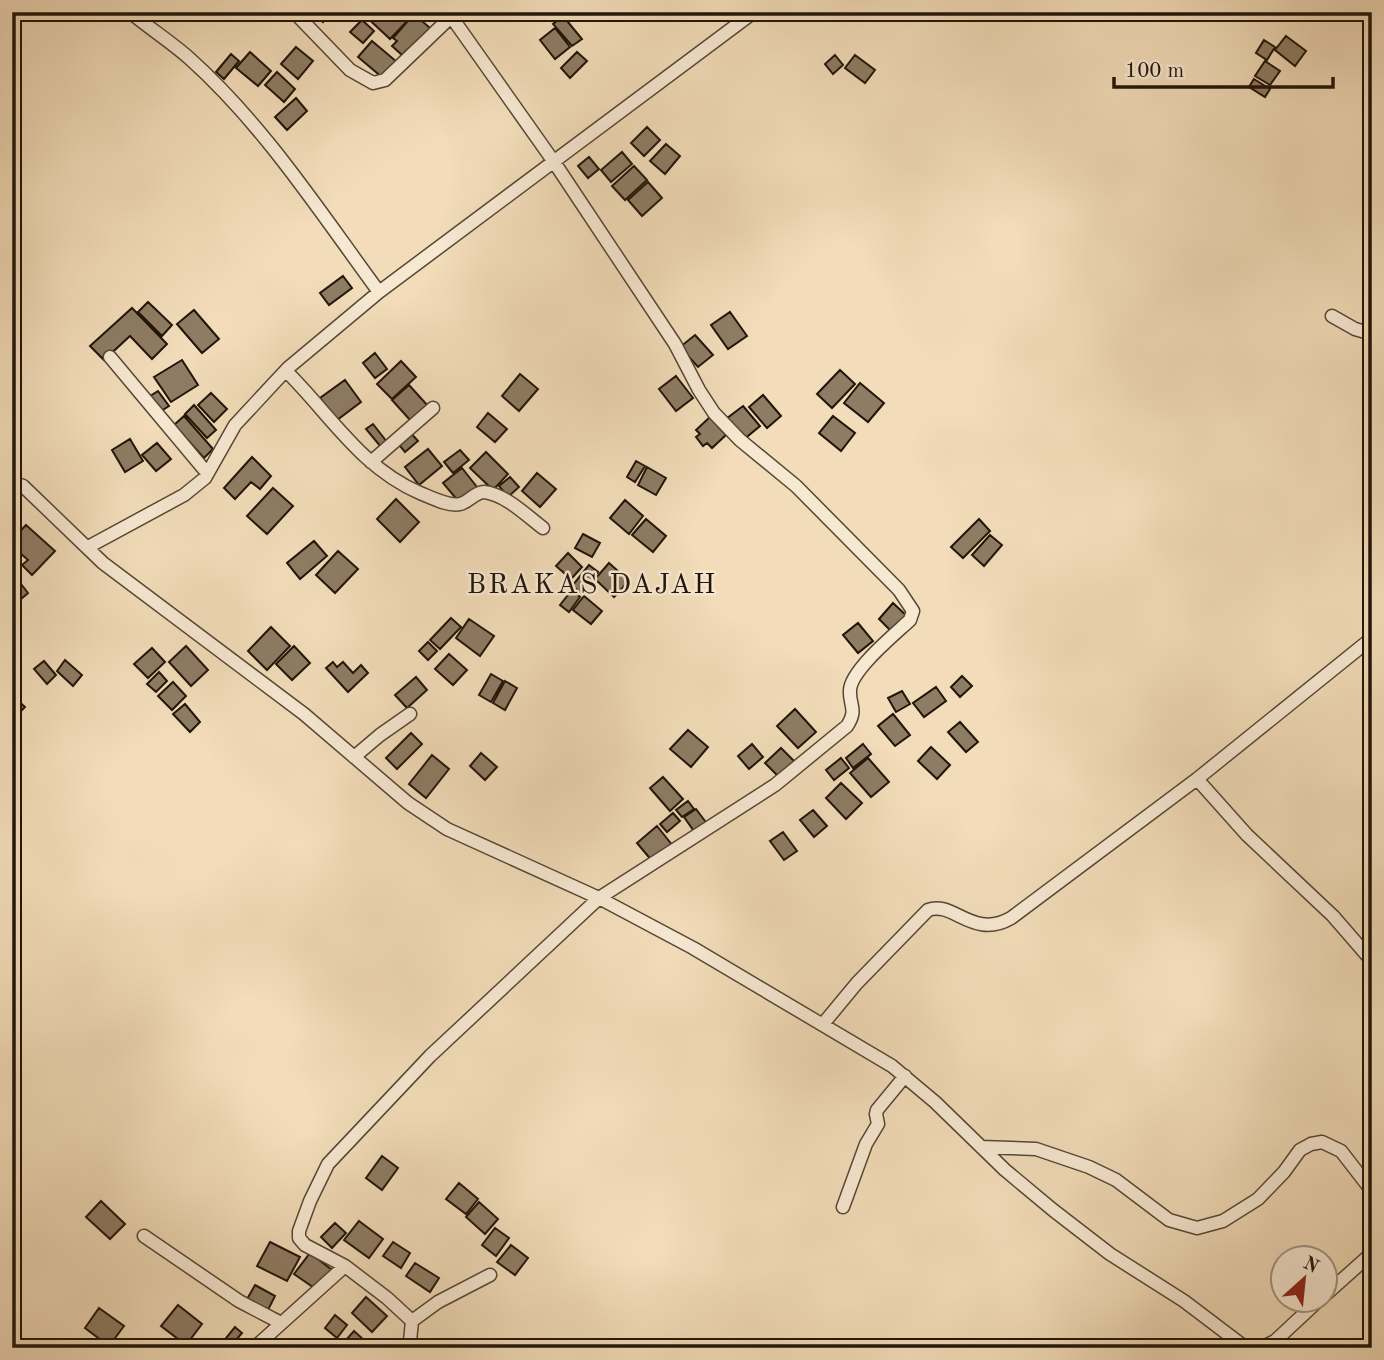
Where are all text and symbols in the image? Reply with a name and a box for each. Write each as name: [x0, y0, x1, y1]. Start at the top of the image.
scale bar: [1114, 46, 1333, 90]
text: 100 m: [1125, 61, 1184, 82]
district label: BRAKAS DAJAH: [467, 572, 717, 600]
north arrow: [1268, 1244, 1338, 1314]
text: N: [1300, 1254, 1322, 1278]

